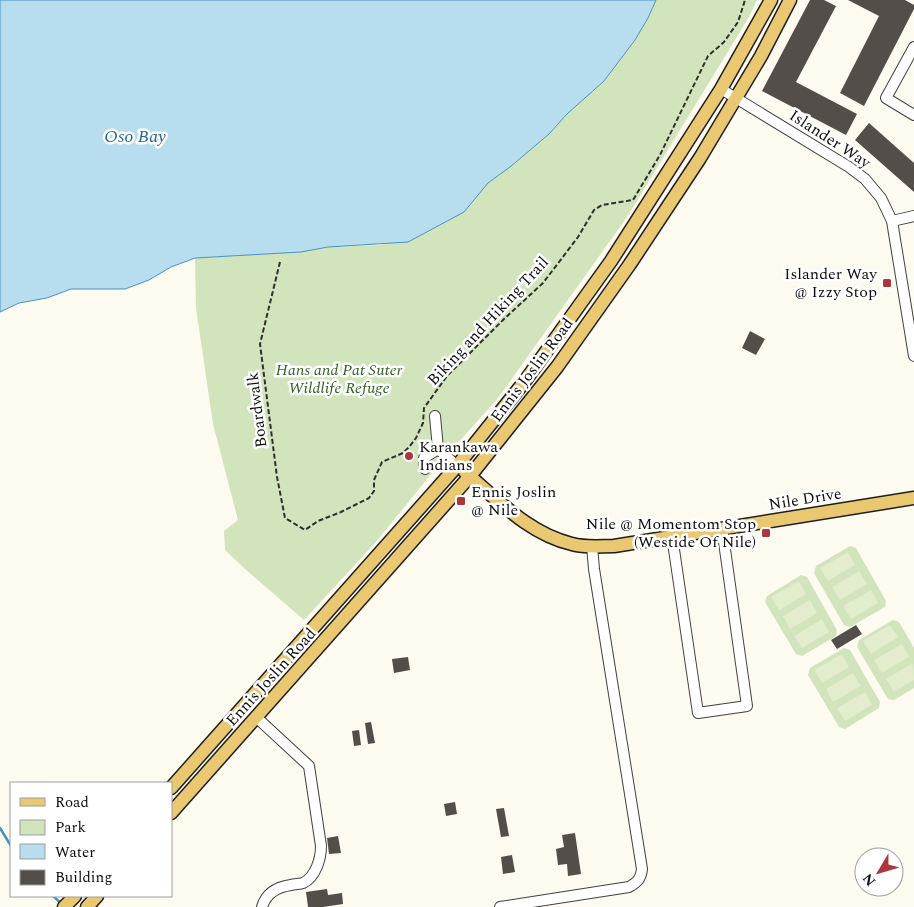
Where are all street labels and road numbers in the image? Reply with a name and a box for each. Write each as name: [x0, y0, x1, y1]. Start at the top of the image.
street label: Islander Way: [785, 104, 877, 175]
street label: Biking and Hiking Trail: [422, 251, 554, 391]
street label: Ennis Joslin Road: [485, 313, 579, 427]
street label: Boardwalk: [240, 371, 274, 449]
street label: Nile Drive: [767, 481, 843, 517]
street label: Ennis Joslin Road: [220, 622, 322, 732]

